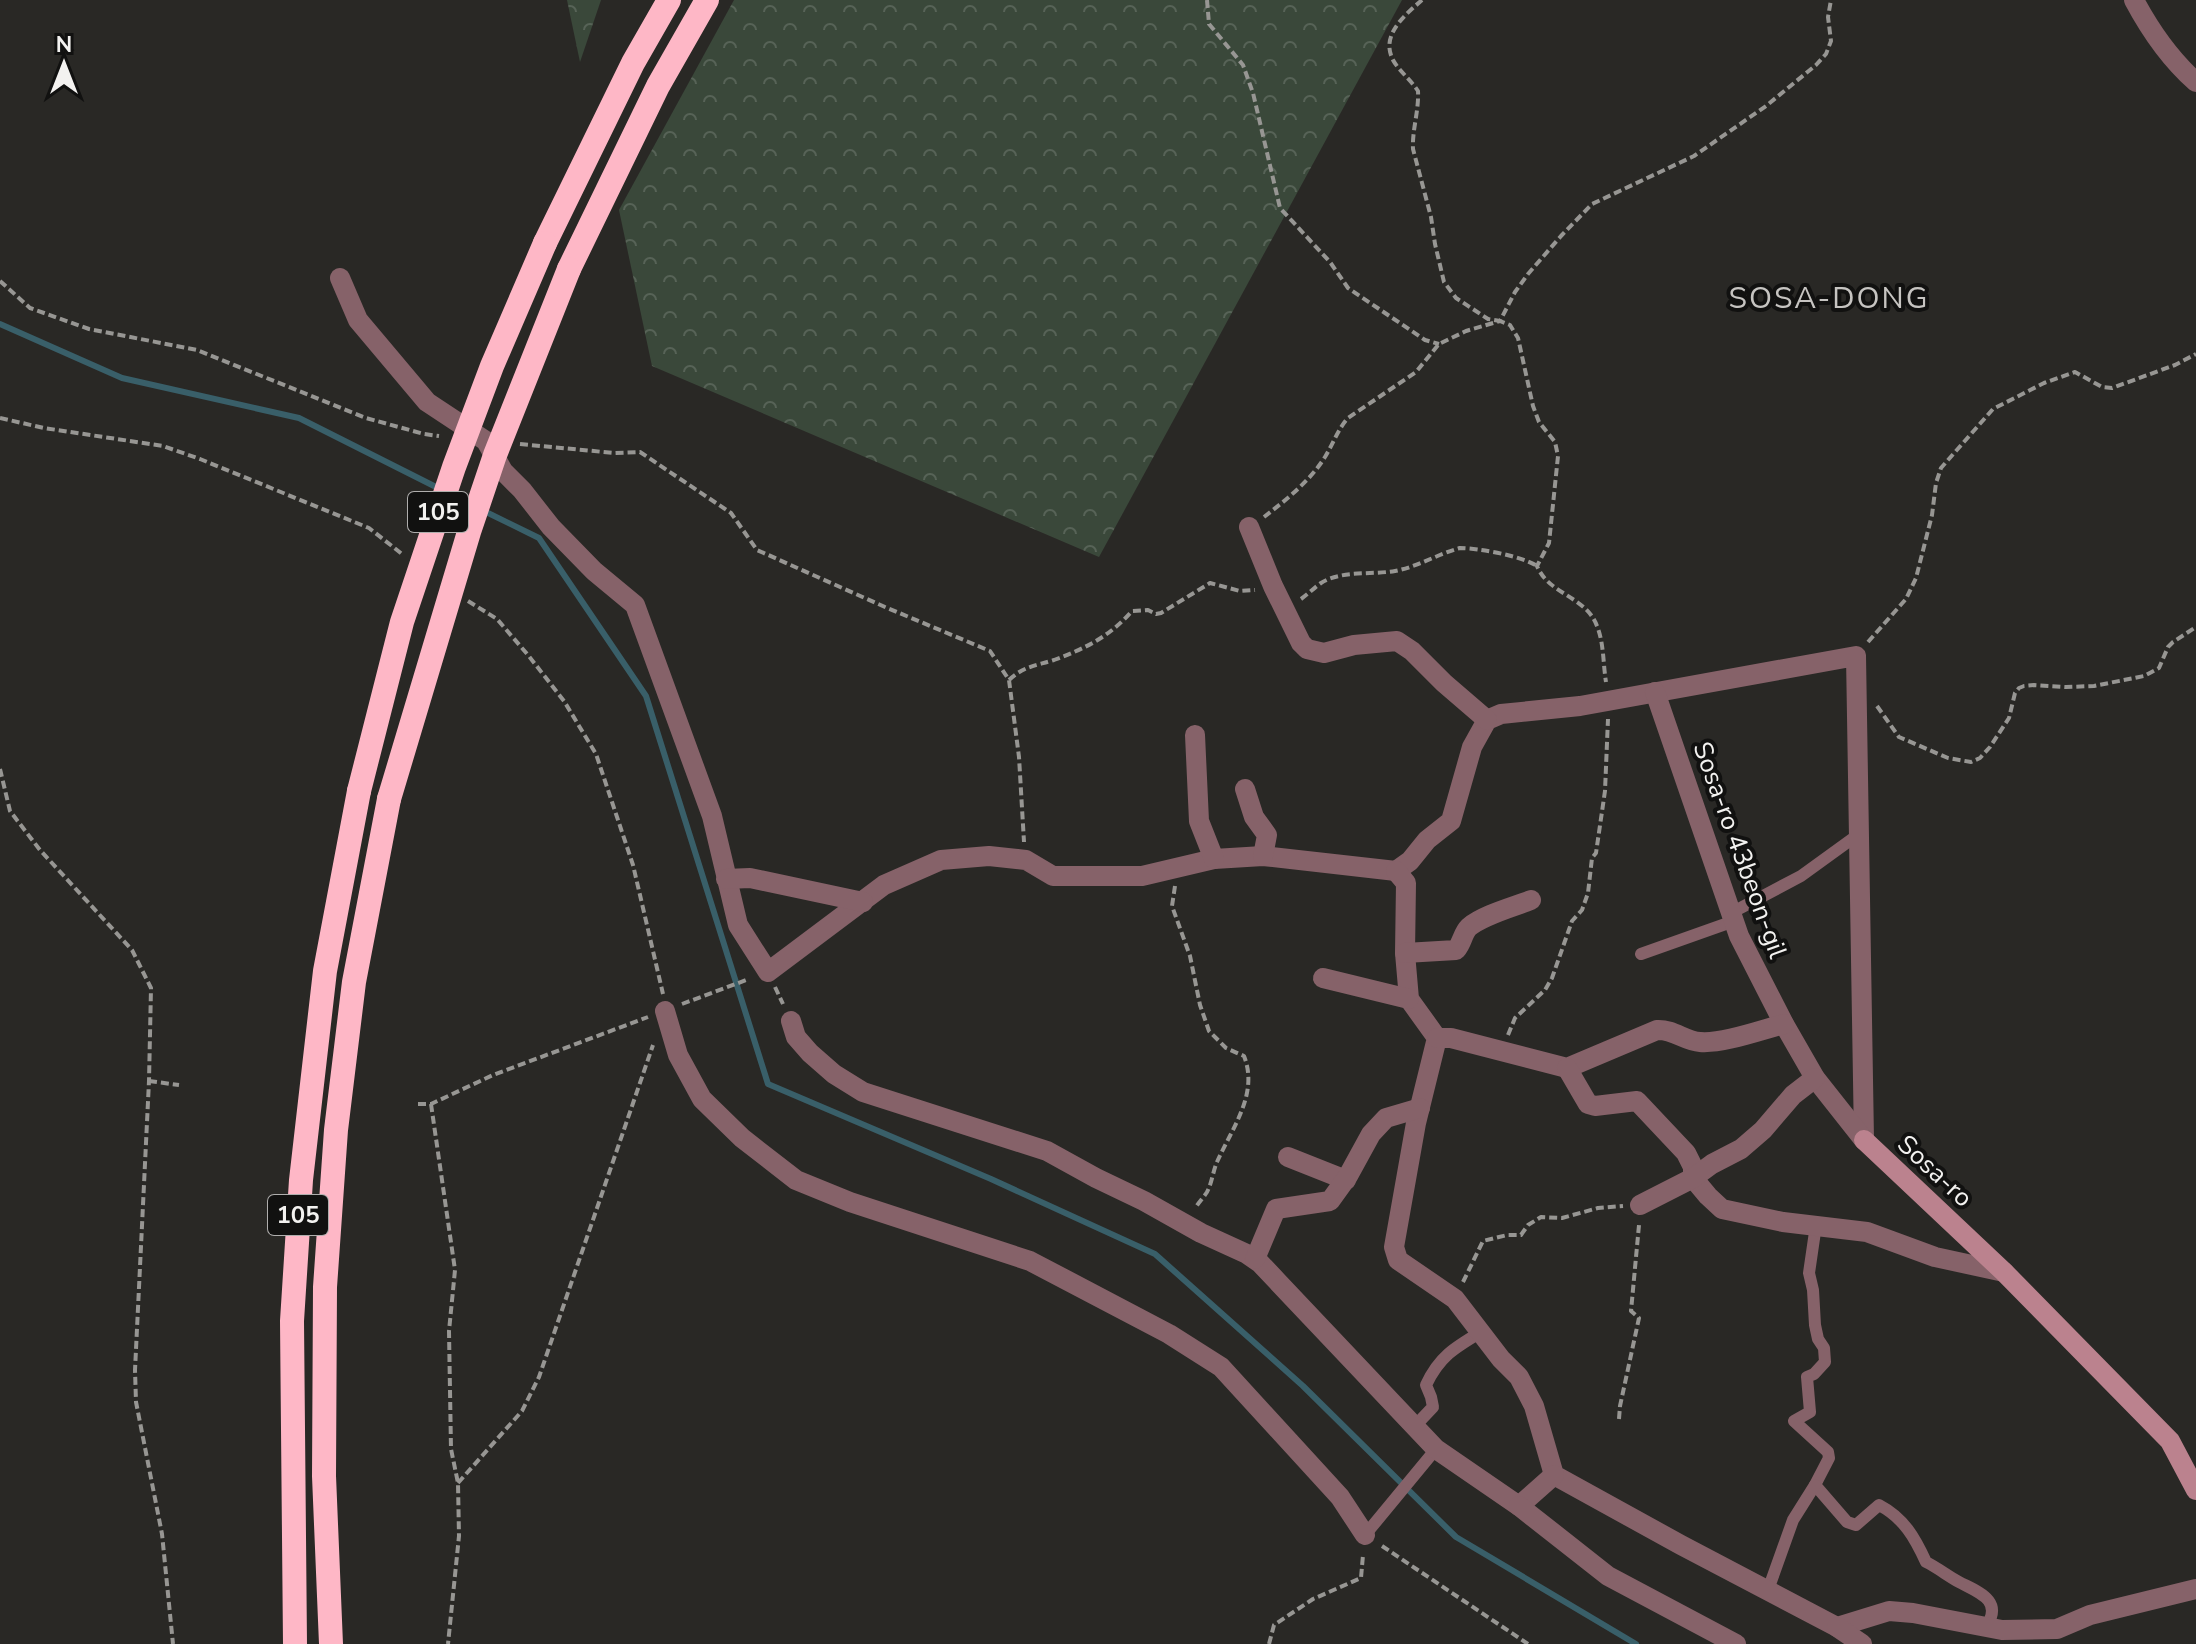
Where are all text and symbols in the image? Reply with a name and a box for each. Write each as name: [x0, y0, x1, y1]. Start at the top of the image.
north arrow: [24, 24, 104, 104]
text: N: [56, 30, 72, 60]
district label: SOSA-DONG: [1728, 278, 1930, 319]
road number: 105: [408, 492, 468, 532]
street label: Sosa-ro 43beon-gil: [1685, 737, 1796, 963]
street label: Sosa-ro: [1890, 1127, 1980, 1215]
road number: 105: [268, 1195, 328, 1235]

